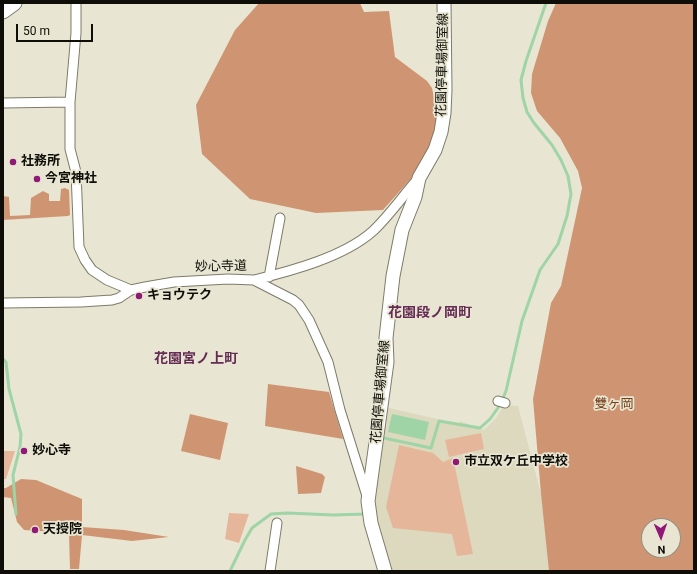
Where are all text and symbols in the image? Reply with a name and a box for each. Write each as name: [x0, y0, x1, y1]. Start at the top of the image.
street label: 花園停車場御室線: [434, 13, 452, 117]
scale bar: [18, 16, 95, 42]
text: 50 m: [23, 24, 50, 38]
place label: 社務所: [21, 154, 60, 170]
marker: 社務所: [8, 157, 18, 167]
place label: 今宮神社: [45, 171, 97, 187]
marker: 今宮神社: [32, 174, 42, 184]
street label: 妙心寺道: [195, 259, 247, 275]
place label: キョウテク: [147, 288, 212, 304]
marker: キョウテク: [134, 291, 144, 301]
district label: 花園段ノ岡町: [388, 305, 472, 321]
street label: 花園停車場御室線: [369, 340, 393, 444]
district label: 花園宮ノ上町: [154, 351, 238, 367]
park label: 雙ヶ岡: [595, 397, 633, 413]
place label: 妙心寺: [32, 443, 71, 459]
marker: 妙心寺: [19, 446, 29, 456]
place label: 市立双ケ丘中学校: [464, 454, 568, 470]
marker: 市立双ケ丘中学校: [451, 457, 461, 467]
north arrow: [641, 518, 681, 558]
place label: 天授院: [43, 522, 82, 538]
marker: 天授院: [30, 525, 40, 535]
text: N: [657, 543, 666, 556]

